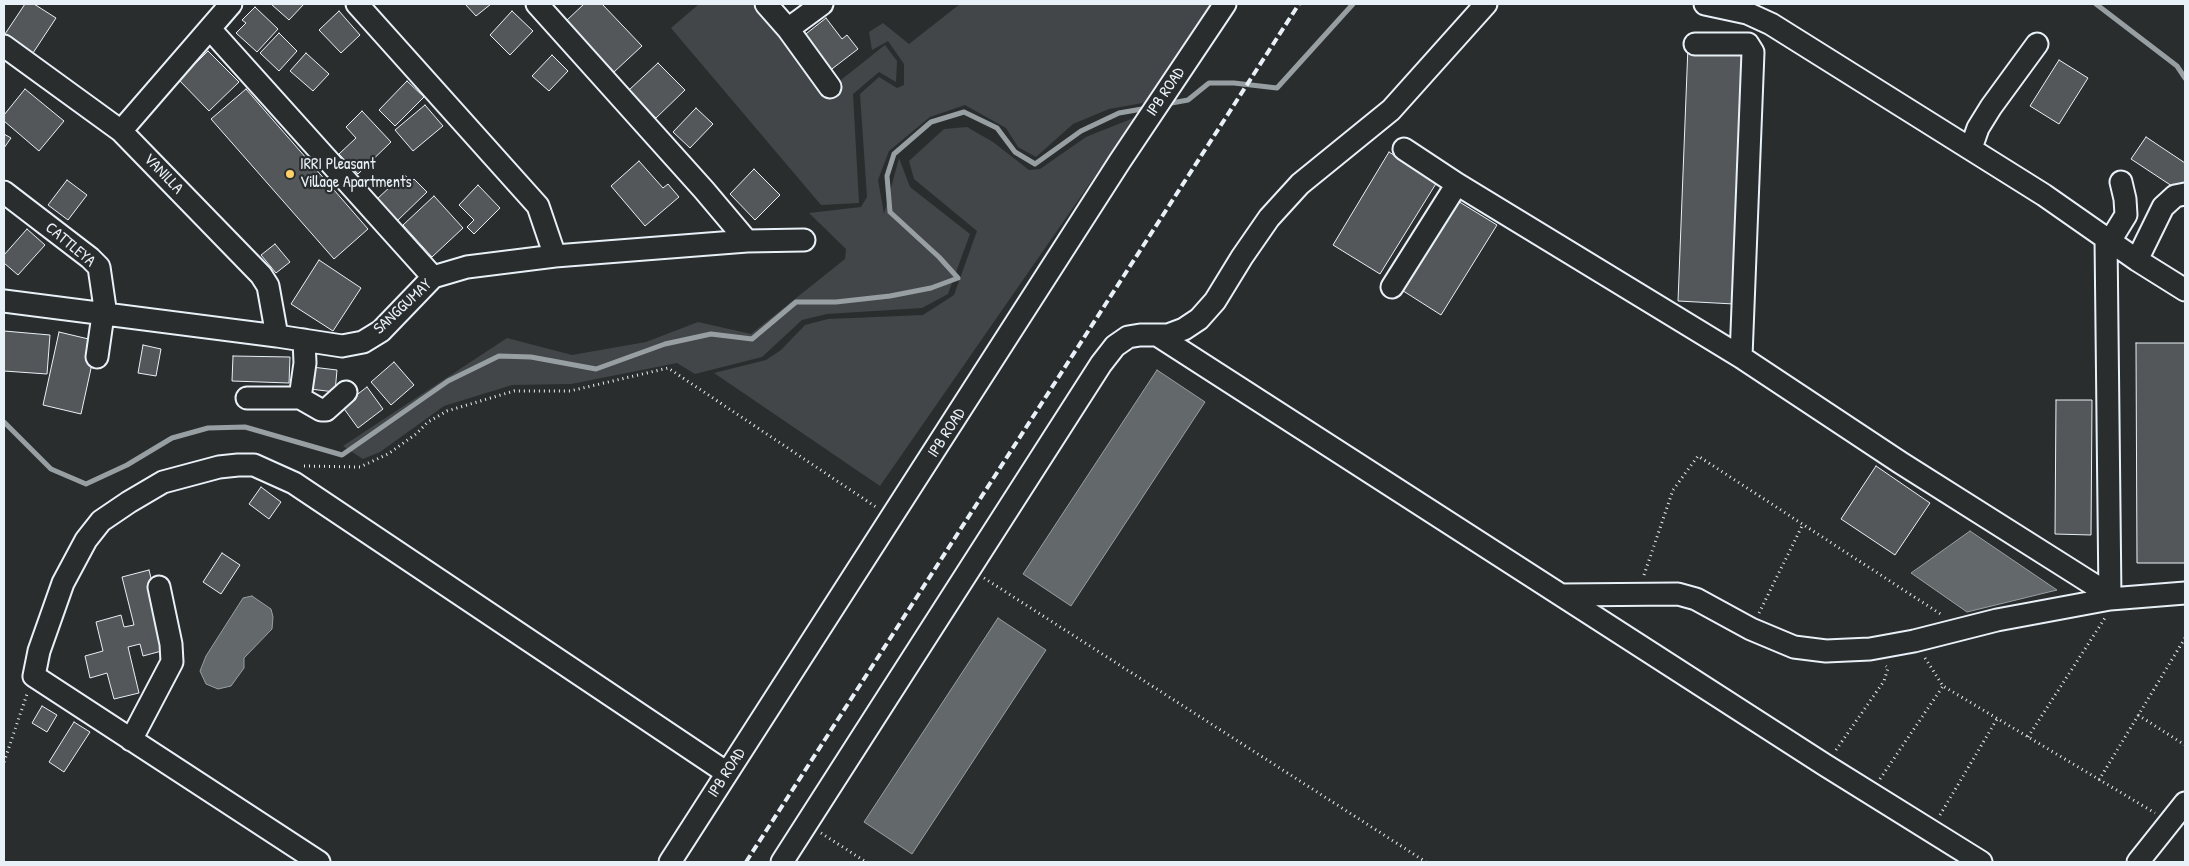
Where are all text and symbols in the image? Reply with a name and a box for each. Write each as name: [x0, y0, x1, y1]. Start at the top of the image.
street label: IPB ROAD: [1143, 64, 1189, 120]
street label: VANILLA: [139, 150, 187, 198]
place label: IRRI Pleasant Village Apartments: [300, 155, 412, 193]
marker: IRRI Pleasant Village Apartments: [284, 168, 296, 180]
street label: CATTLEYA: [41, 219, 99, 271]
street label: SANGGUMAY: [370, 275, 436, 339]
street label: IPB ROAD: [924, 405, 970, 461]
street label: IPB ROAD: [704, 745, 750, 801]

